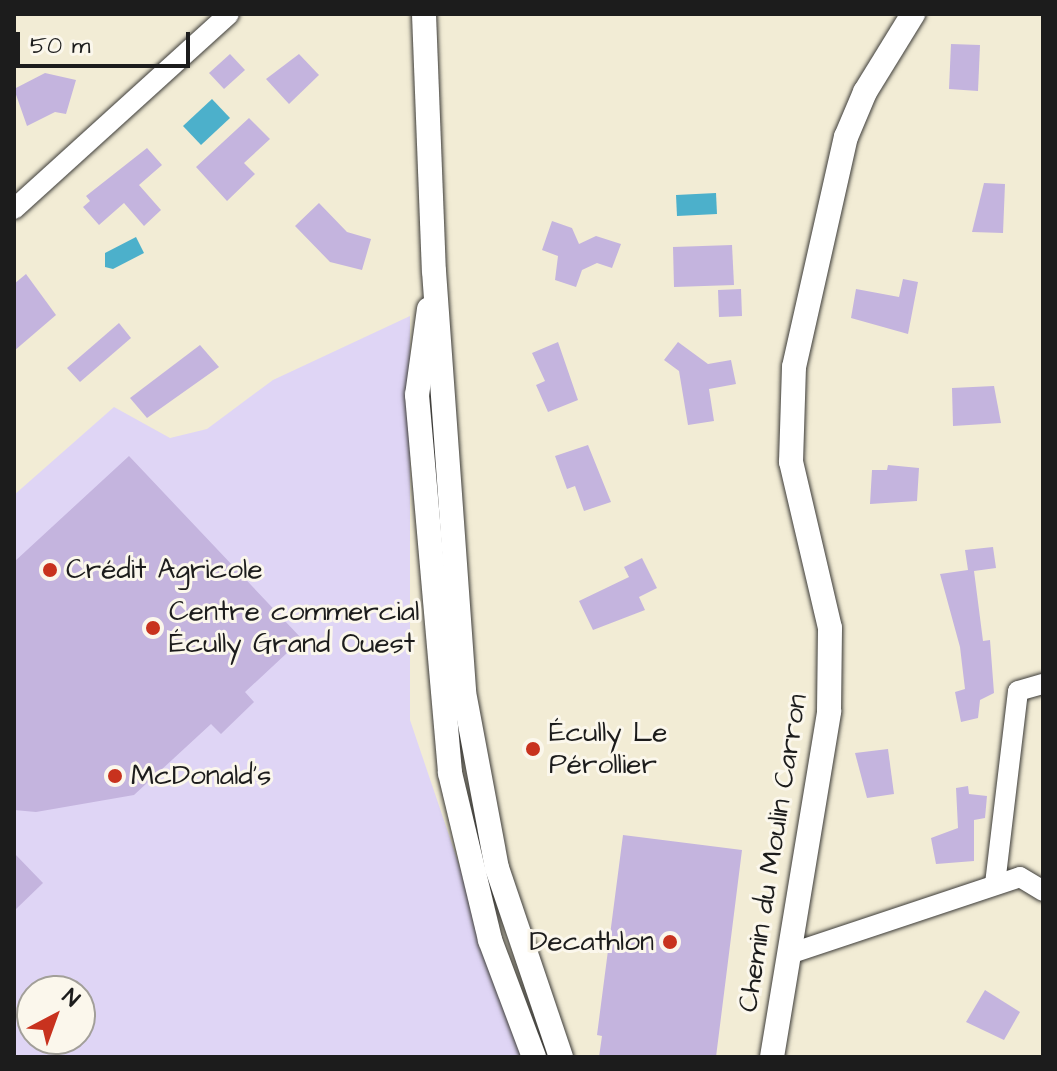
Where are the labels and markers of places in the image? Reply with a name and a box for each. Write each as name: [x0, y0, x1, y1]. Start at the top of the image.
place label: Crédit Agricole: [66, 553, 263, 587]
marker: Crédit Agricole: [41, 561, 59, 579]
place label: Centre commercial Écully Grand Ouest: [169, 595, 419, 661]
marker: Centre commercial Écully Grand Ouest: [144, 619, 162, 637]
place label: Écully Le Pérollier: [549, 716, 667, 782]
marker: Écully Le Pérollier: [524, 740, 542, 758]
place label: McDonald's: [131, 759, 271, 793]
marker: McDonald's: [106, 767, 124, 785]
place label: Decathlon: [529, 925, 654, 959]
marker: Decathlon: [661, 933, 679, 951]

